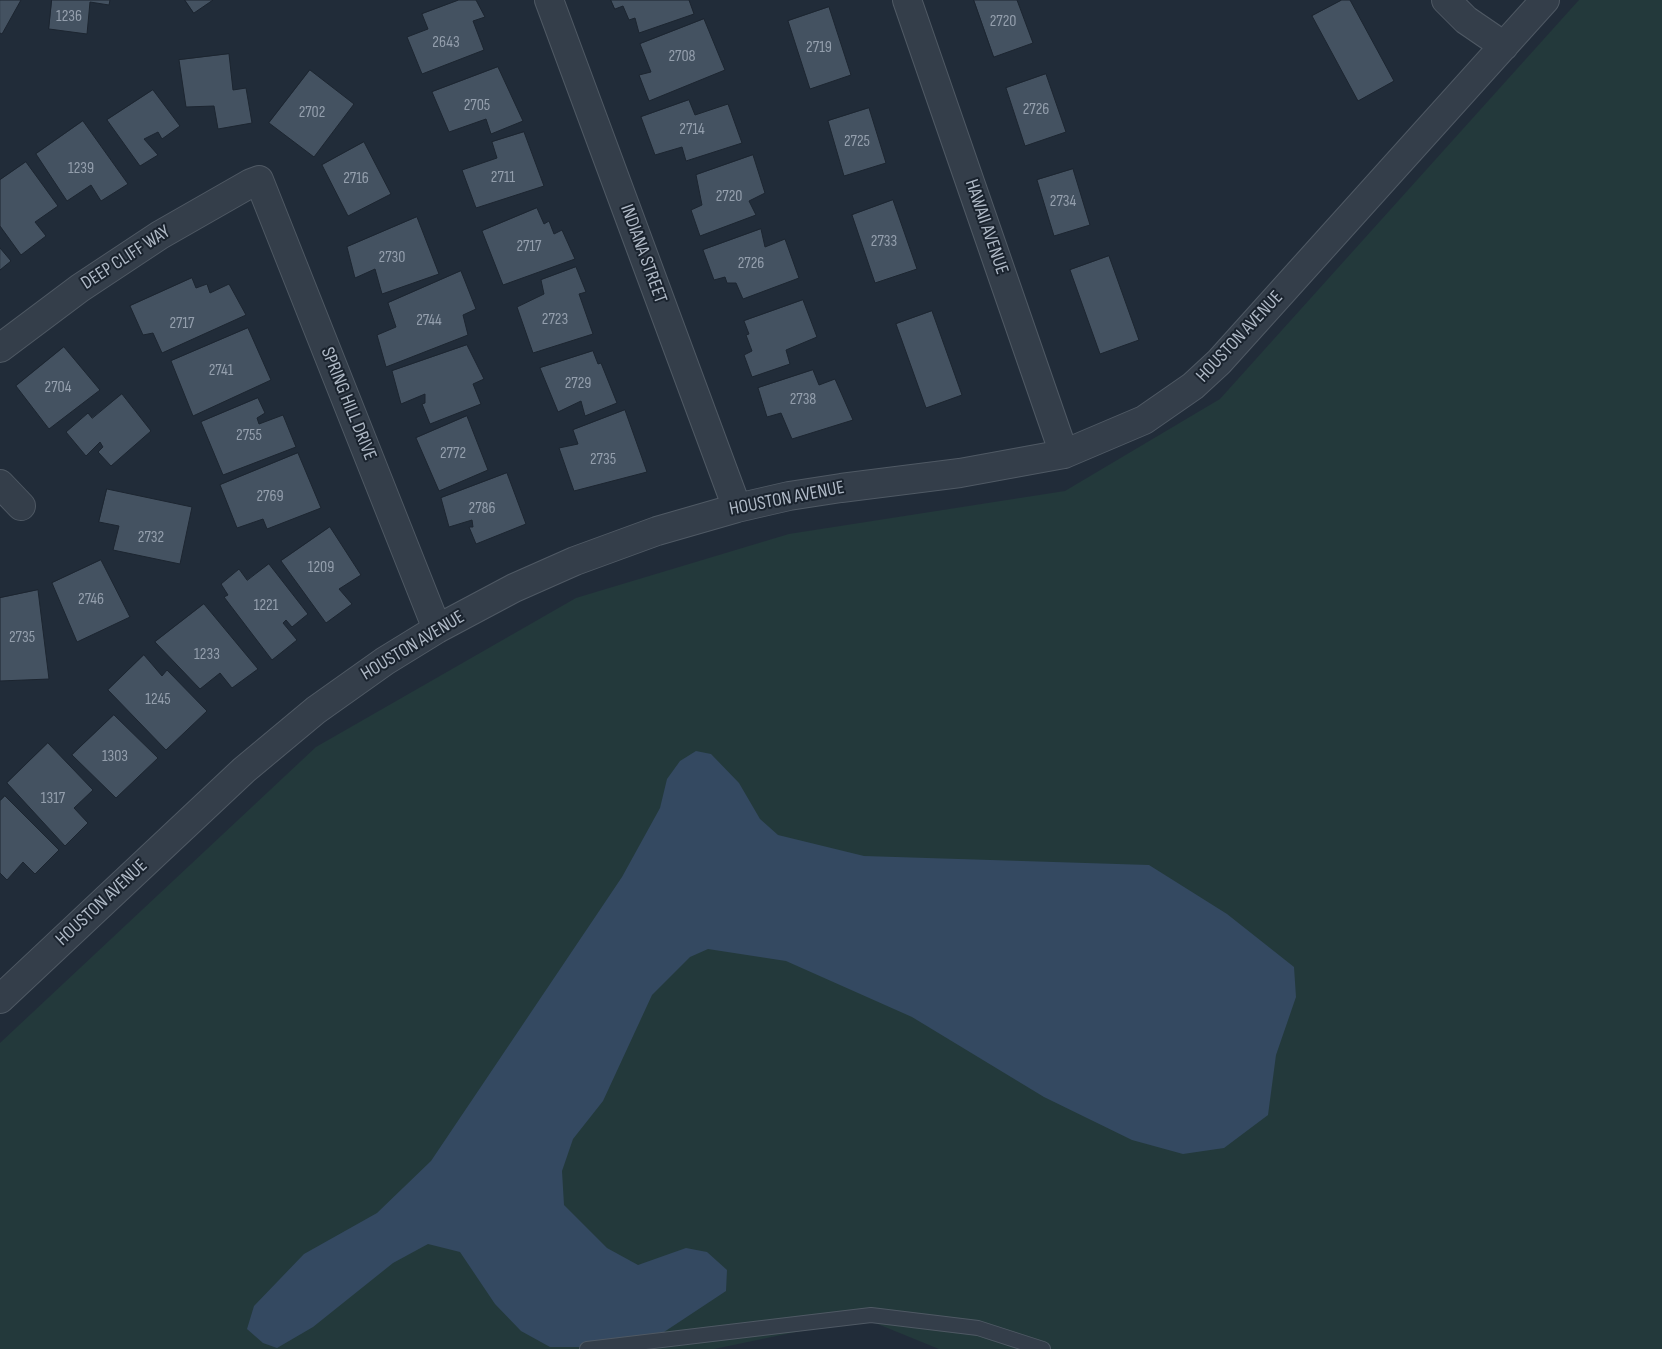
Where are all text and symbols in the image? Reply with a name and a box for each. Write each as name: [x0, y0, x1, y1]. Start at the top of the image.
house number: 1236: [56, 7, 82, 27]
house number: 2720: [990, 12, 1016, 32]
house number: 2643: [432, 33, 460, 53]
house number: 2719: [806, 38, 832, 58]
house number: 2708: [668, 47, 696, 67]
house number: 2705: [464, 96, 490, 116]
house number: 2726: [1023, 100, 1049, 120]
house number: 2702: [299, 103, 325, 123]
house number: 2714: [679, 120, 705, 140]
house number: 2725: [844, 132, 870, 152]
house number: 1239: [68, 159, 94, 179]
house number: 2711: [491, 168, 515, 188]
house number: 2716: [343, 169, 369, 189]
street label: HAWAII AVENUE: [959, 176, 1013, 278]
house number: 2720: [716, 187, 742, 207]
house number: 2734: [1050, 192, 1076, 212]
street label: INDIANA STREET: [615, 201, 671, 307]
street label: DEEP CLIFF WAY: [77, 221, 175, 295]
house number: 2733: [871, 232, 897, 252]
house number: 2717: [516, 237, 542, 257]
house number: 2730: [379, 248, 405, 268]
house number: 2726: [738, 254, 764, 274]
street label: HOUSTON AVENUE: [1192, 287, 1288, 387]
house number: 2723: [542, 310, 568, 330]
house number: 2744: [416, 311, 442, 331]
house number: 2717: [169, 314, 195, 334]
street label: SPRING HILL DRIVE: [315, 344, 381, 464]
house number: 2741: [209, 361, 233, 381]
house number: 2729: [565, 374, 591, 394]
house number: 2704: [45, 378, 71, 398]
house number: 2738: [790, 390, 816, 410]
house number: 2755: [236, 426, 262, 446]
house number: 2772: [440, 444, 466, 464]
house number: 2735: [590, 450, 616, 470]
street label: HOUSTON AVENUE: [728, 477, 846, 521]
house number: 2769: [257, 487, 283, 507]
house number: 2786: [469, 499, 495, 519]
house number: 2732: [138, 528, 164, 548]
house number: 1209: [308, 558, 334, 578]
house number: 2746: [78, 590, 104, 610]
house number: 1221: [254, 596, 278, 616]
street label: HOUSTON AVENUE: [357, 606, 469, 686]
house number: 2735: [9, 628, 35, 648]
house number: 1233: [194, 645, 220, 665]
house number: 1245: [145, 690, 171, 710]
house number: 1303: [102, 747, 128, 767]
house number: 1317: [41, 789, 65, 809]
street label: HOUSTON AVENUE: [52, 855, 152, 951]

